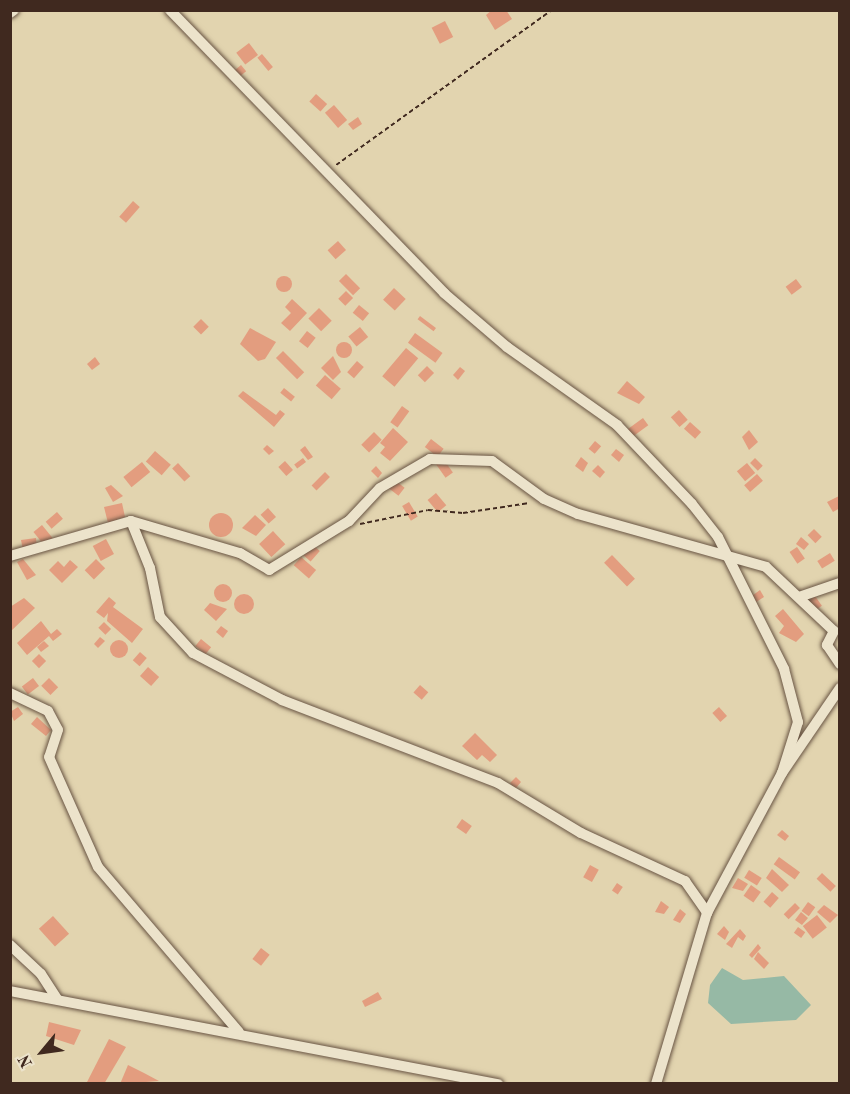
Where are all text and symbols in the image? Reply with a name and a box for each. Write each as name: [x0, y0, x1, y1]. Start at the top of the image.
north arrow: [12, 1022, 72, 1082]
text: N: [16, 1052, 36, 1070]

